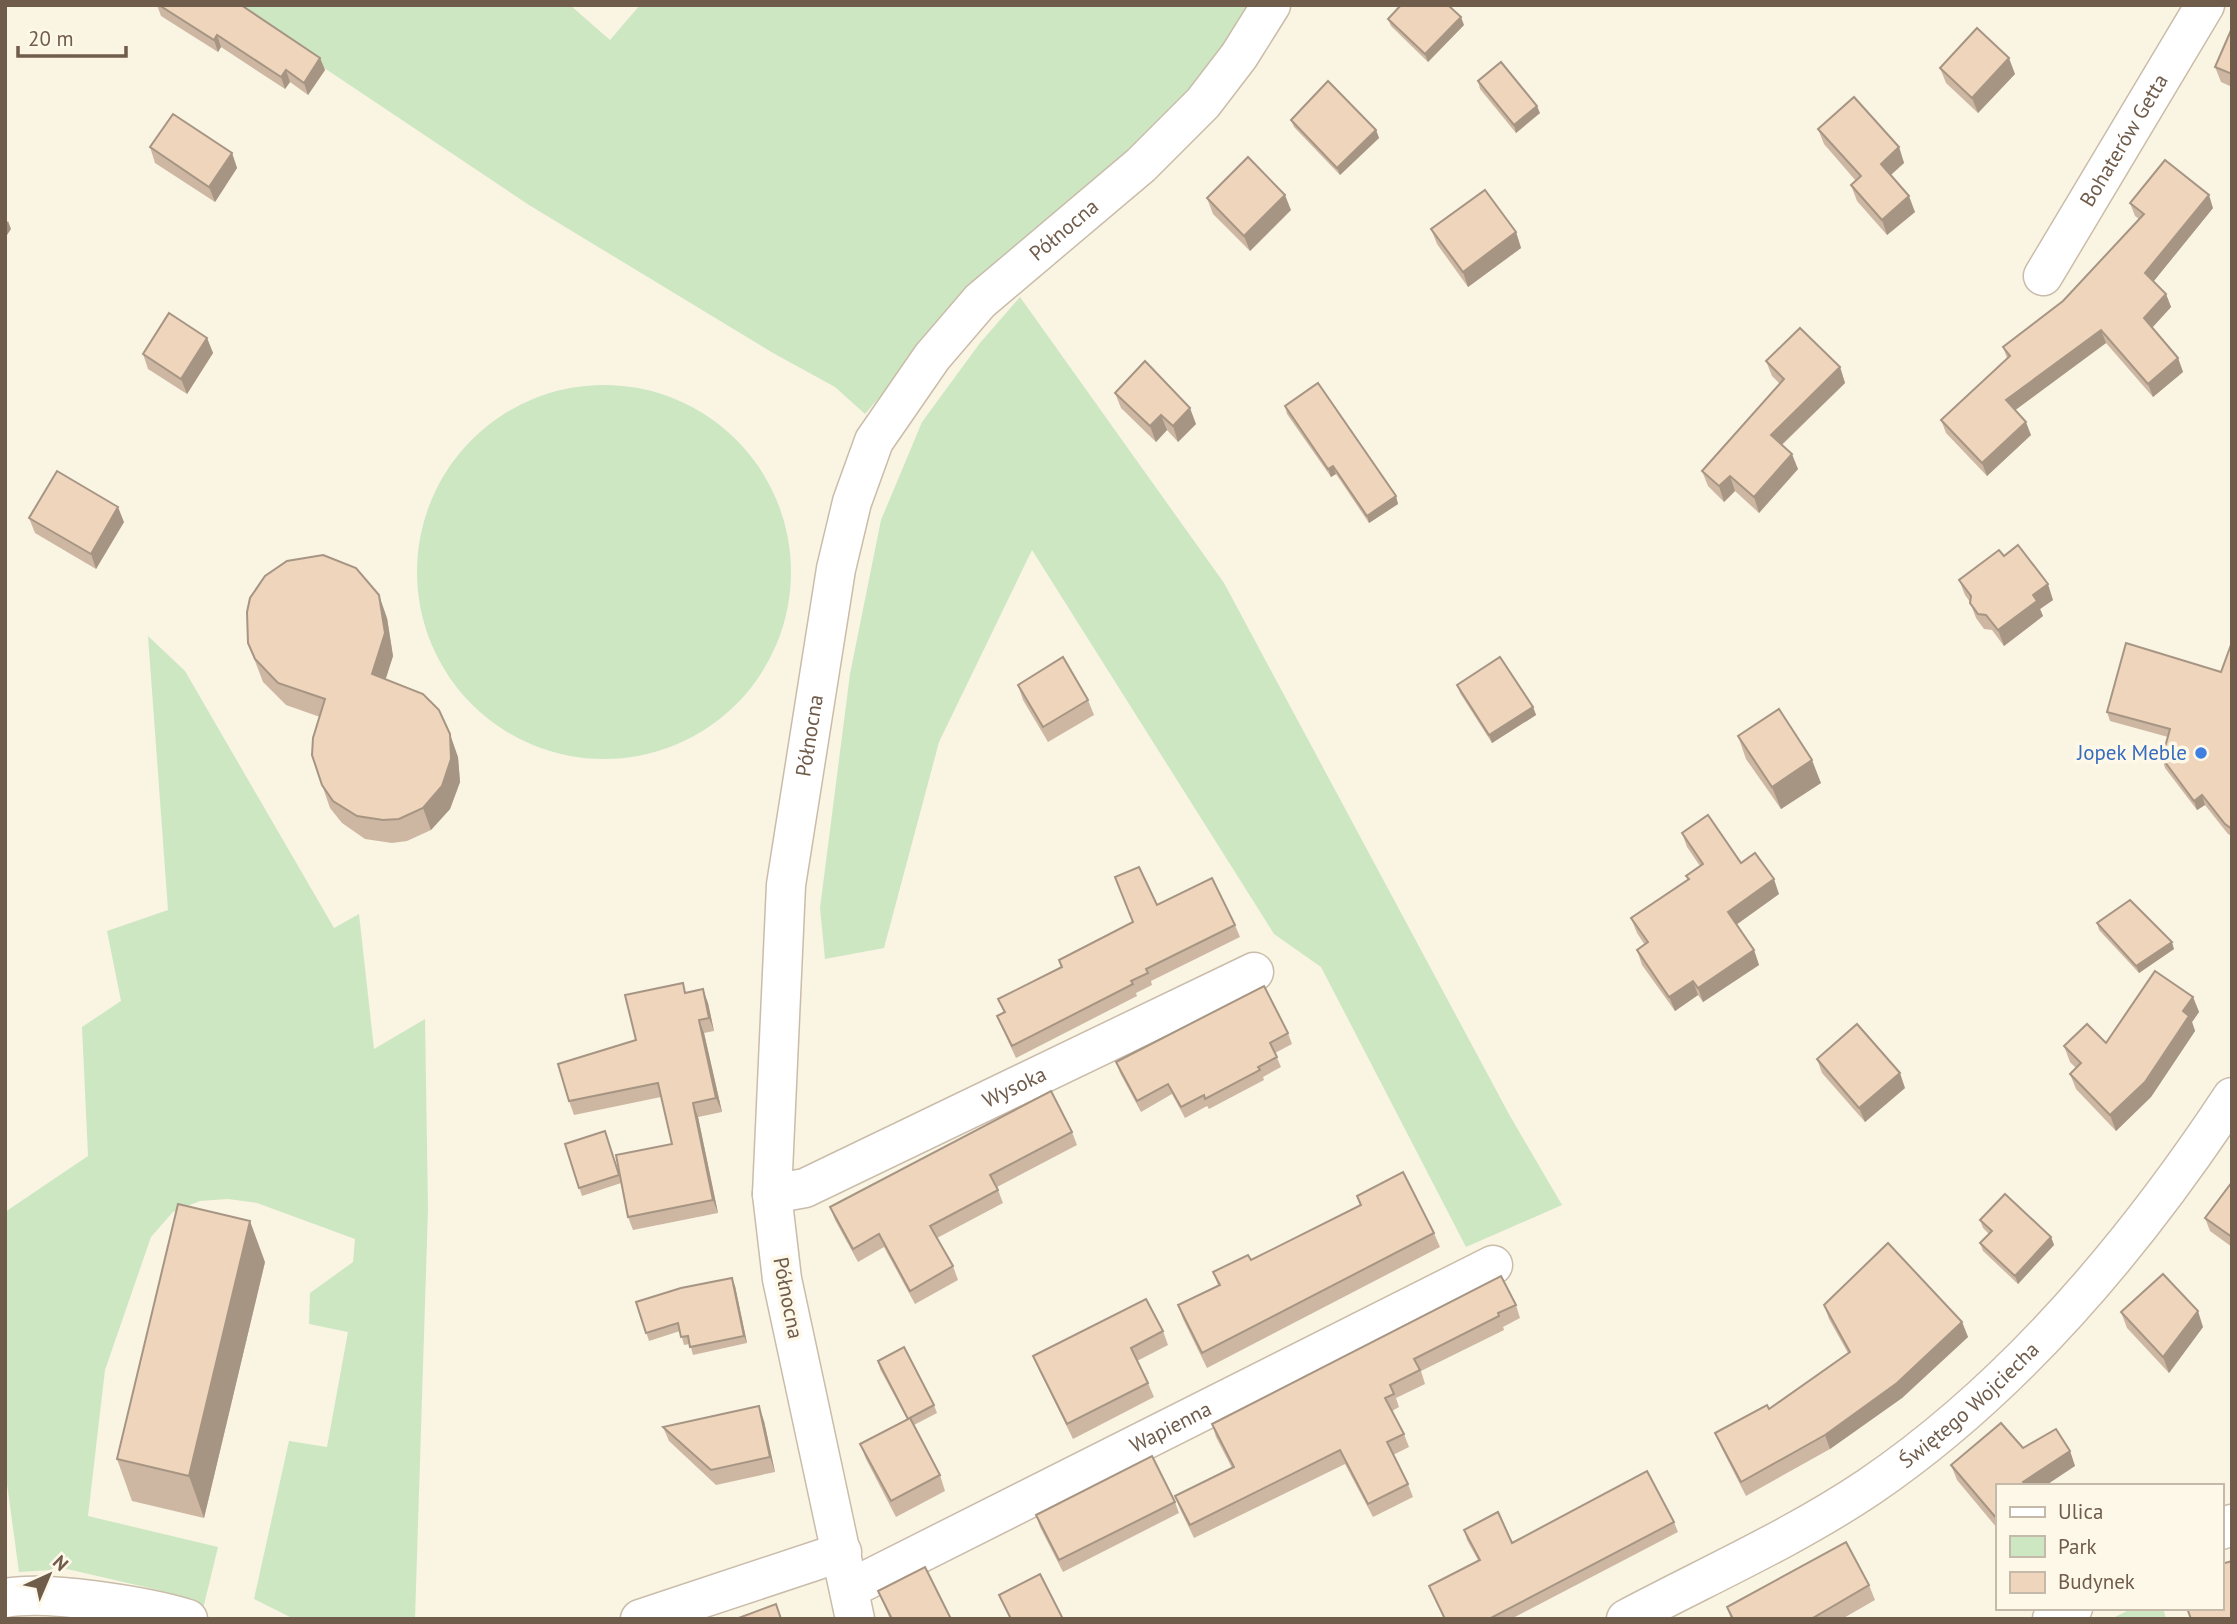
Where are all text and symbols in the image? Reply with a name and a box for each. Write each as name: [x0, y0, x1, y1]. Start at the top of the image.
scale bar: [18, 14, 126, 58]
text: 20 m: [28, 25, 74, 52]
street label: Bohaterów Getta: [2074, 69, 2174, 211]
street label: Północna: [1023, 193, 1104, 267]
street label: Północna: [789, 693, 829, 778]
place label: Jopek Meble: [2076, 739, 2187, 766]
marker: Jopek Meble: [2193, 745, 2209, 761]
street label: Wysoka: [978, 1060, 1051, 1114]
street label: Północna: [767, 1255, 810, 1341]
street label: Świętego Wojciecha: [1893, 1336, 2045, 1474]
street label: Wapienna: [1125, 1395, 1216, 1459]
legend: [1996, 1484, 2223, 1610]
text: Ulica: [2058, 1498, 2103, 1525]
text: Park: [2058, 1533, 2097, 1560]
north arrow: [14, 1540, 84, 1610]
text: N: [48, 1550, 74, 1576]
text: Budynek: [2058, 1568, 2135, 1595]

